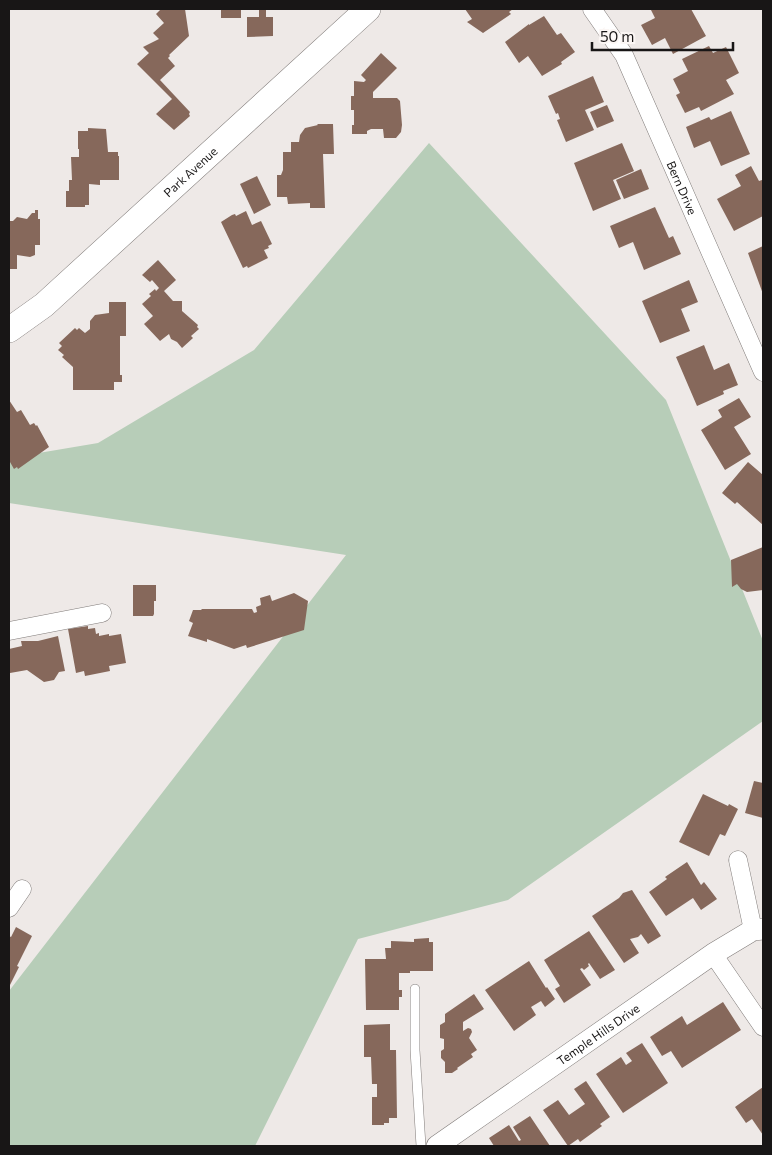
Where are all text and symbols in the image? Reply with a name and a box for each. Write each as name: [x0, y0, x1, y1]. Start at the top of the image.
scale bar: [592, 20, 733, 52]
text: 50 m: [600, 27, 634, 45]
street label: Park Avenue: [161, 144, 220, 199]
street label: Bern Drive: [664, 159, 700, 217]
street label: Temple Hills Drive: [554, 1000, 642, 1068]

